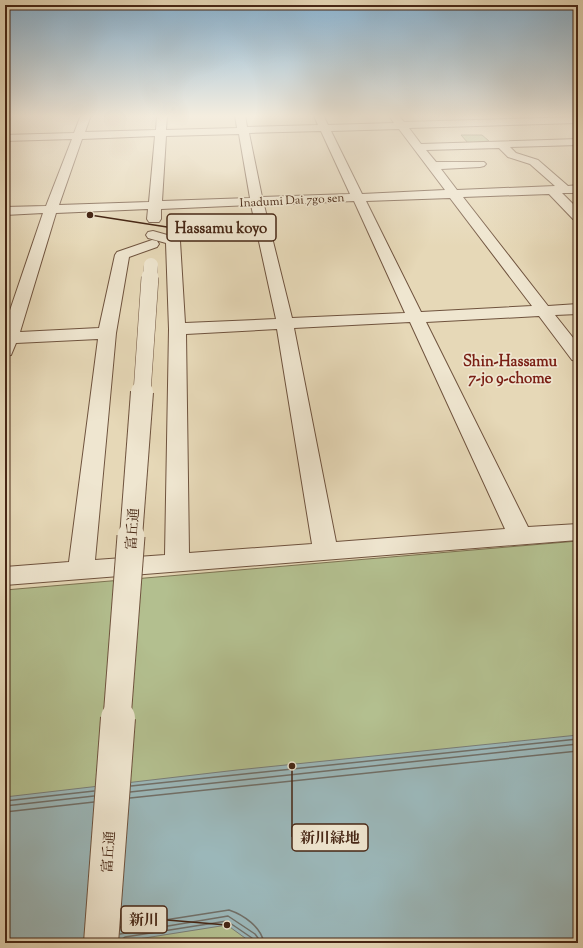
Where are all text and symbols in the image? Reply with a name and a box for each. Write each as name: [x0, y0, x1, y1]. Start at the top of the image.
street label: Inadumi Dai 7go sen: [239, 189, 345, 213]
callout: Hassamu koyo: [167, 214, 276, 241]
text: Hassamu koyo: [175, 219, 267, 240]
district label: Shin-Hassamu 7-jo 9-chome: [463, 352, 557, 390]
street label: 富丘通: [123, 507, 145, 551]
callout: 新川緑地: [292, 824, 368, 851]
text: 新川緑地: [300, 829, 360, 850]
street label: 富丘通: [99, 830, 121, 874]
callout: 新川: [121, 906, 167, 933]
text: 新川: [129, 911, 159, 932]

